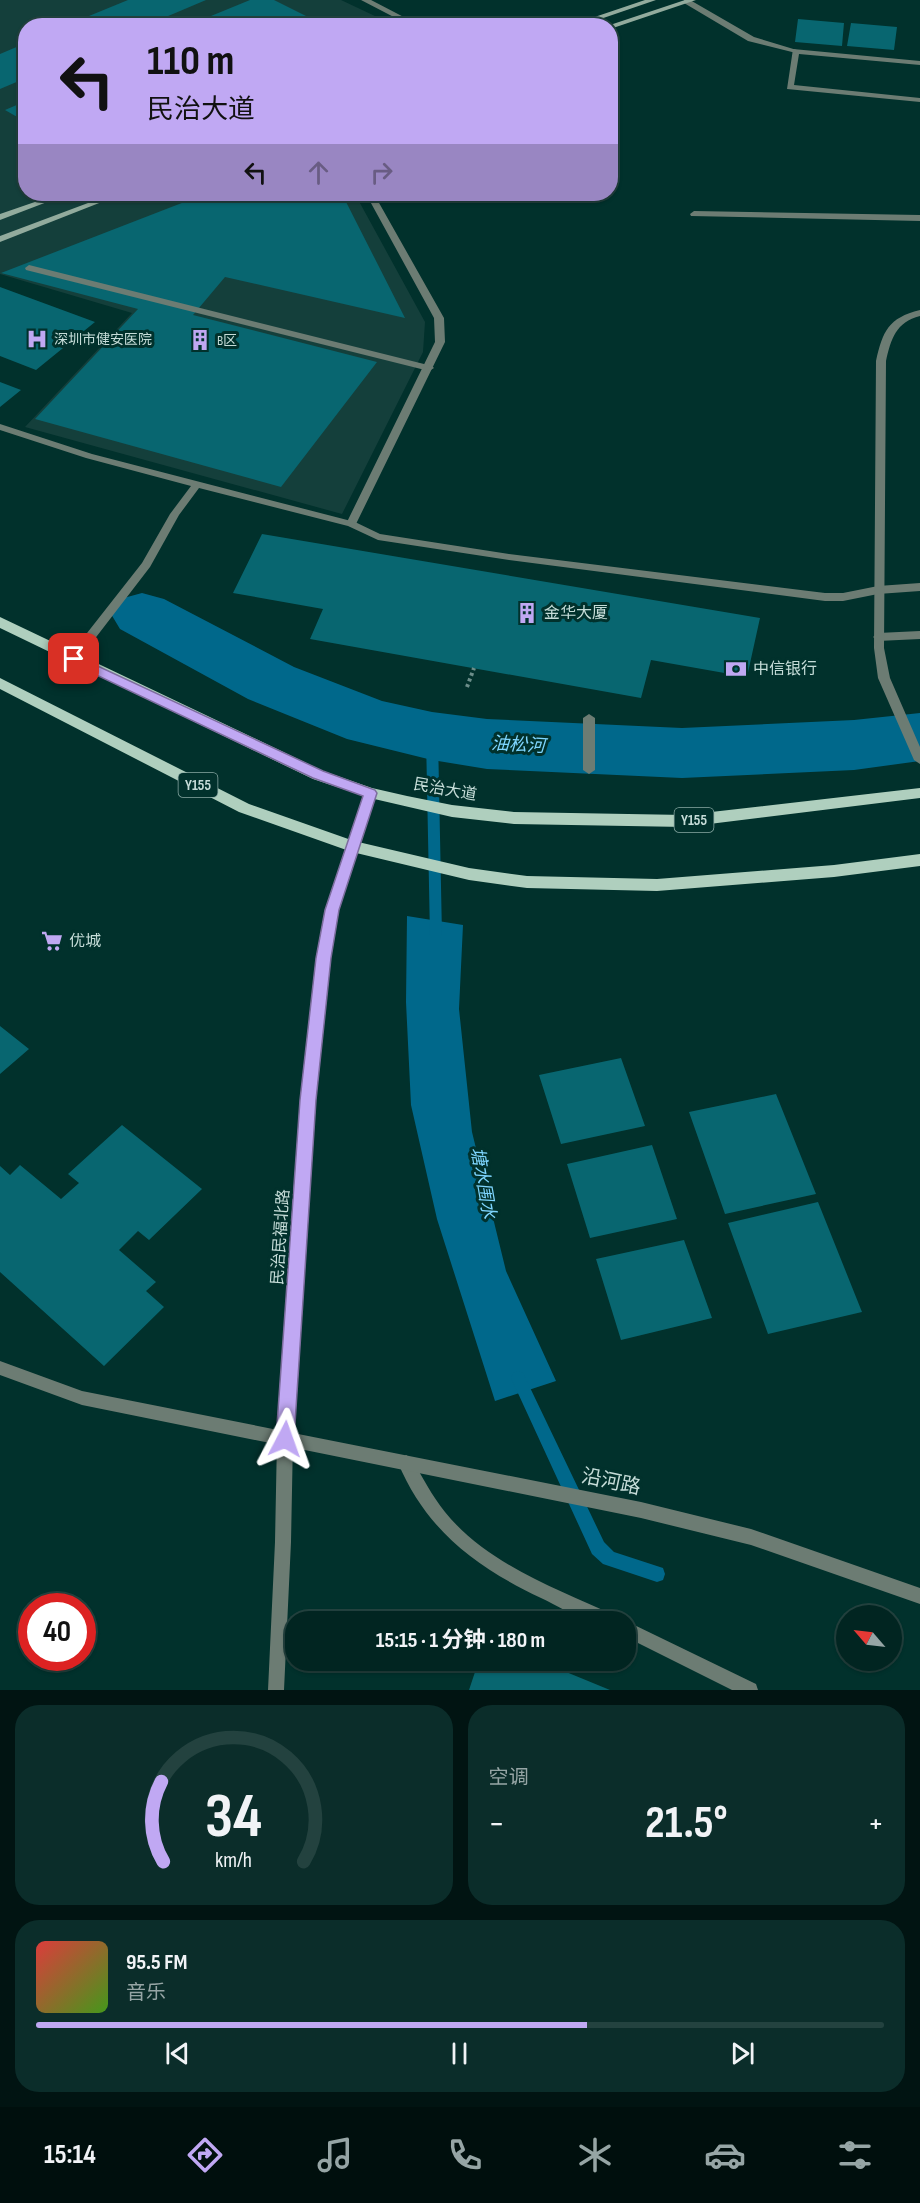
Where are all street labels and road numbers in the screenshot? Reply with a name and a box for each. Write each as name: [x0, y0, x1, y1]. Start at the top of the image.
road number: Y155: [178, 773, 218, 797]
street label: 民治大道: [412, 775, 478, 805]
road number: Y155: [674, 808, 714, 832]
street label: 民治民福北路: [268, 1188, 294, 1286]
street label: 沿河路: [579, 1464, 643, 1500]

